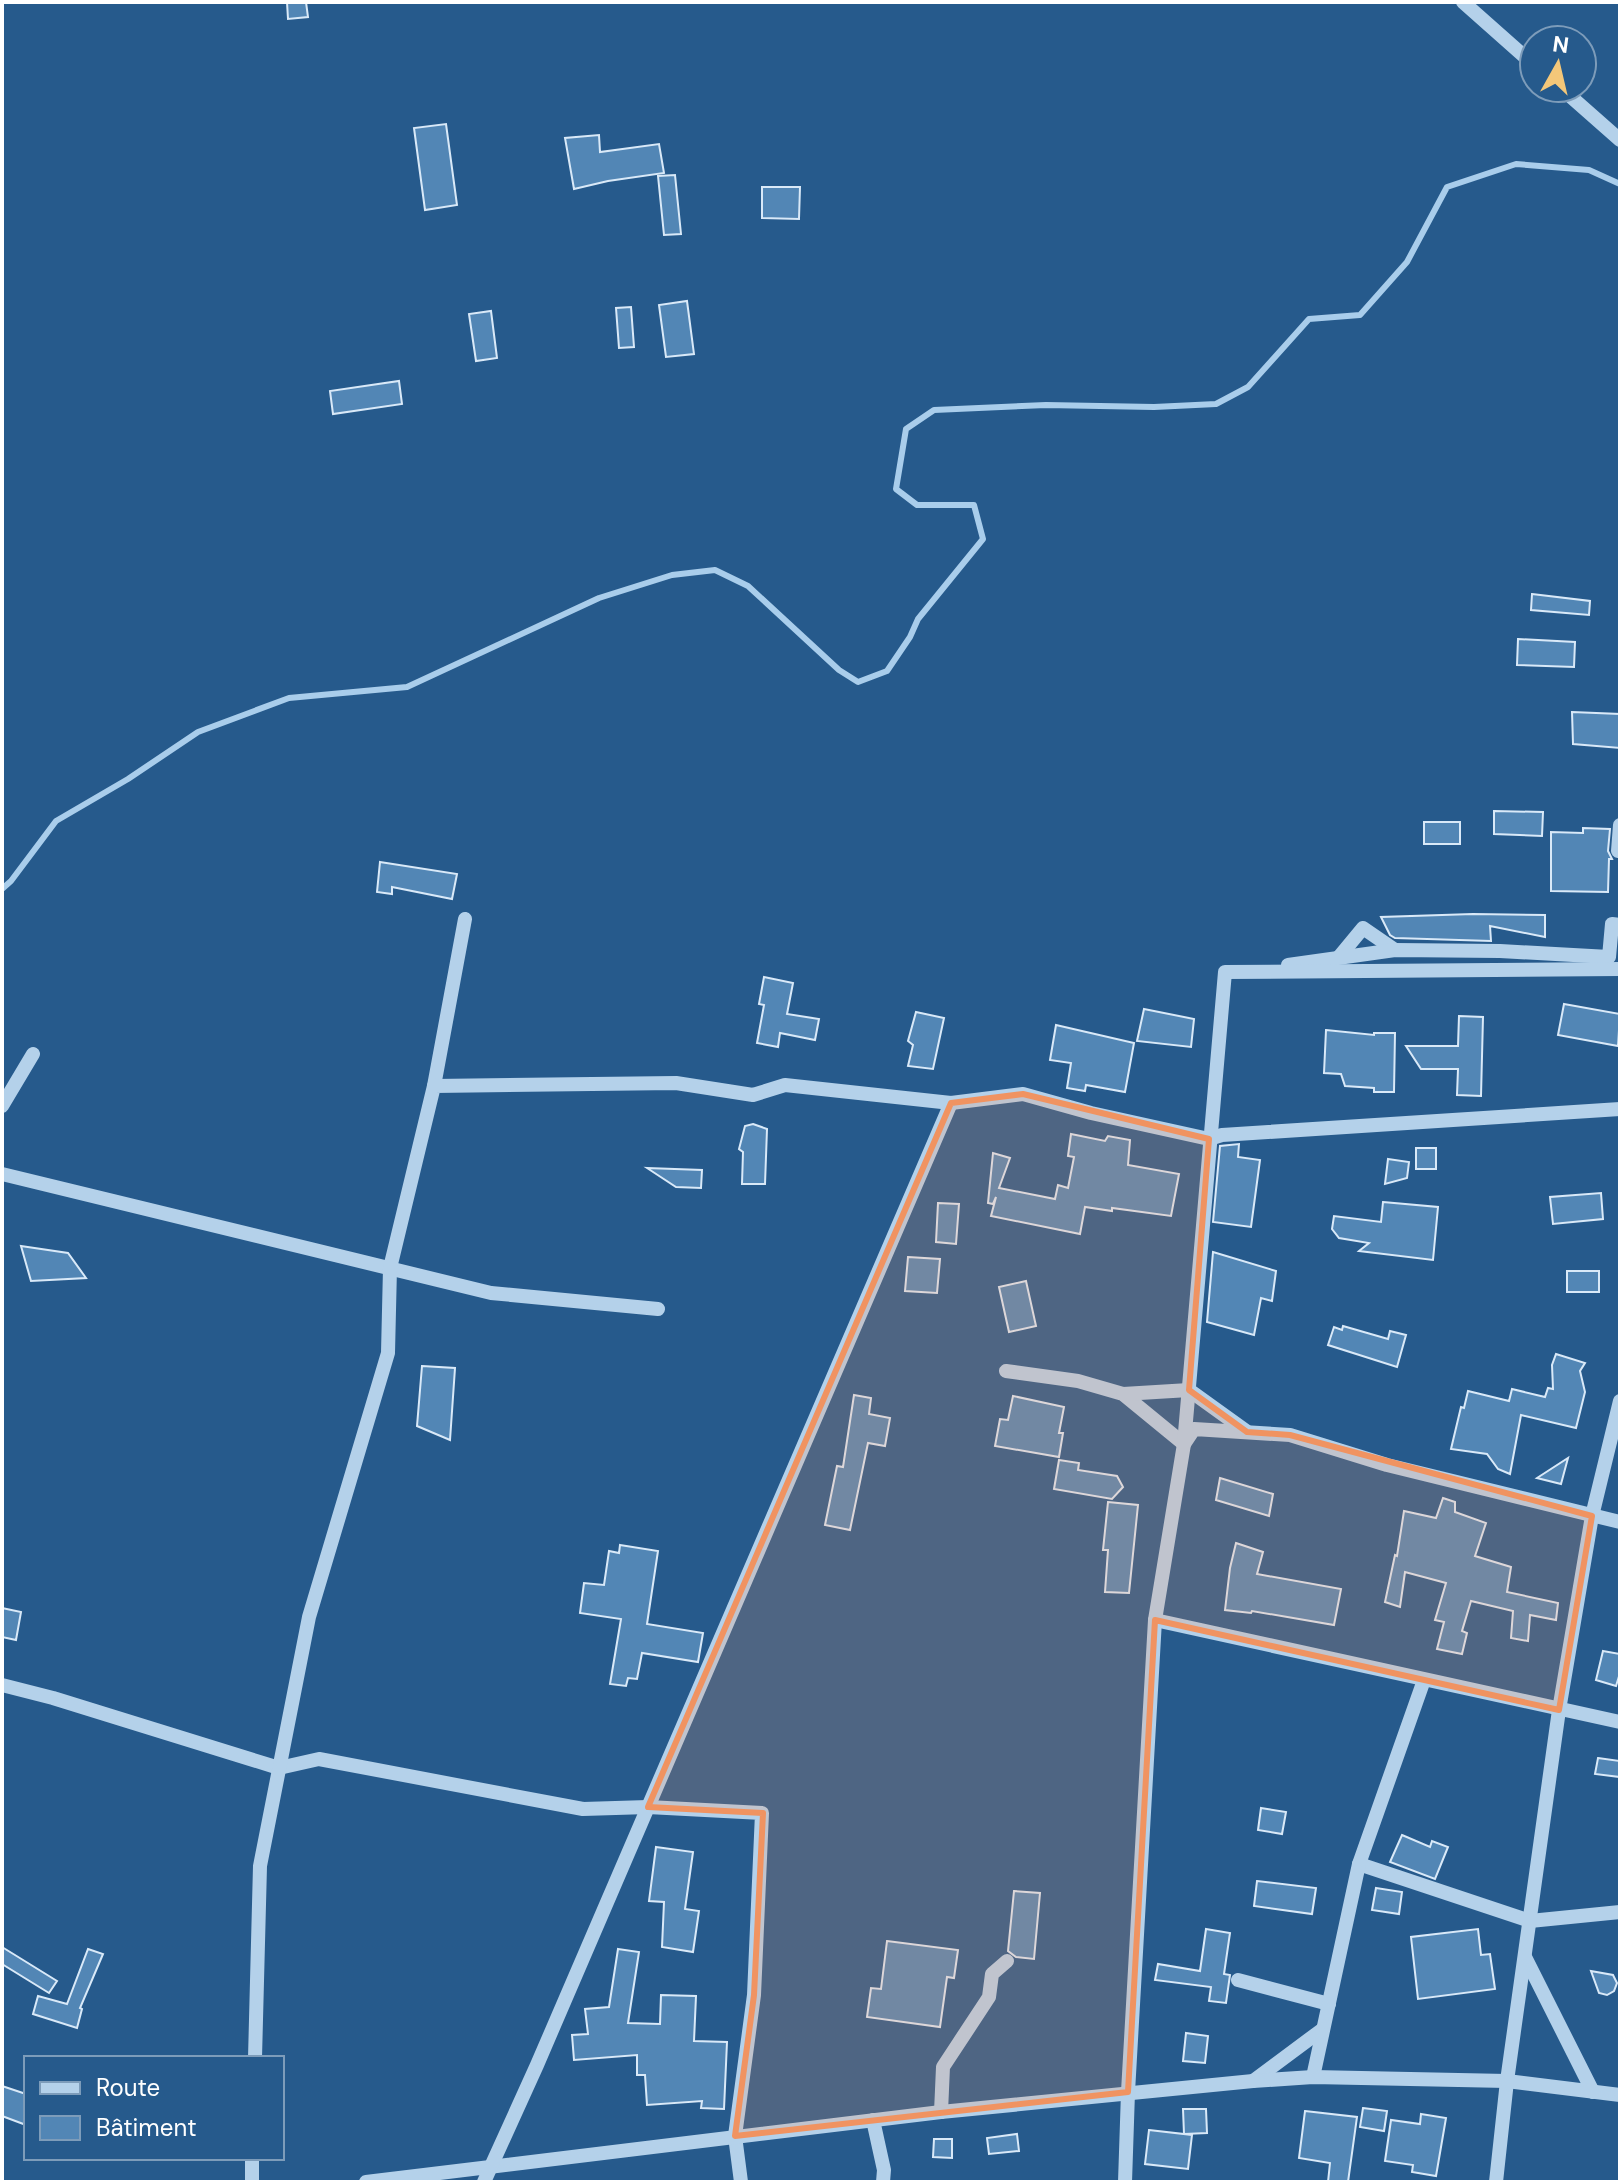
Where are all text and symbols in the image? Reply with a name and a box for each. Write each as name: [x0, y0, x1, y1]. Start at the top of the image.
north arrow: [1518, 24, 1598, 104]
text: N: [1551, 29, 1571, 60]
legend: [24, 2056, 284, 2160]
text: Route: [96, 2072, 160, 2103]
text: Bâtiment: [96, 2112, 197, 2143]

